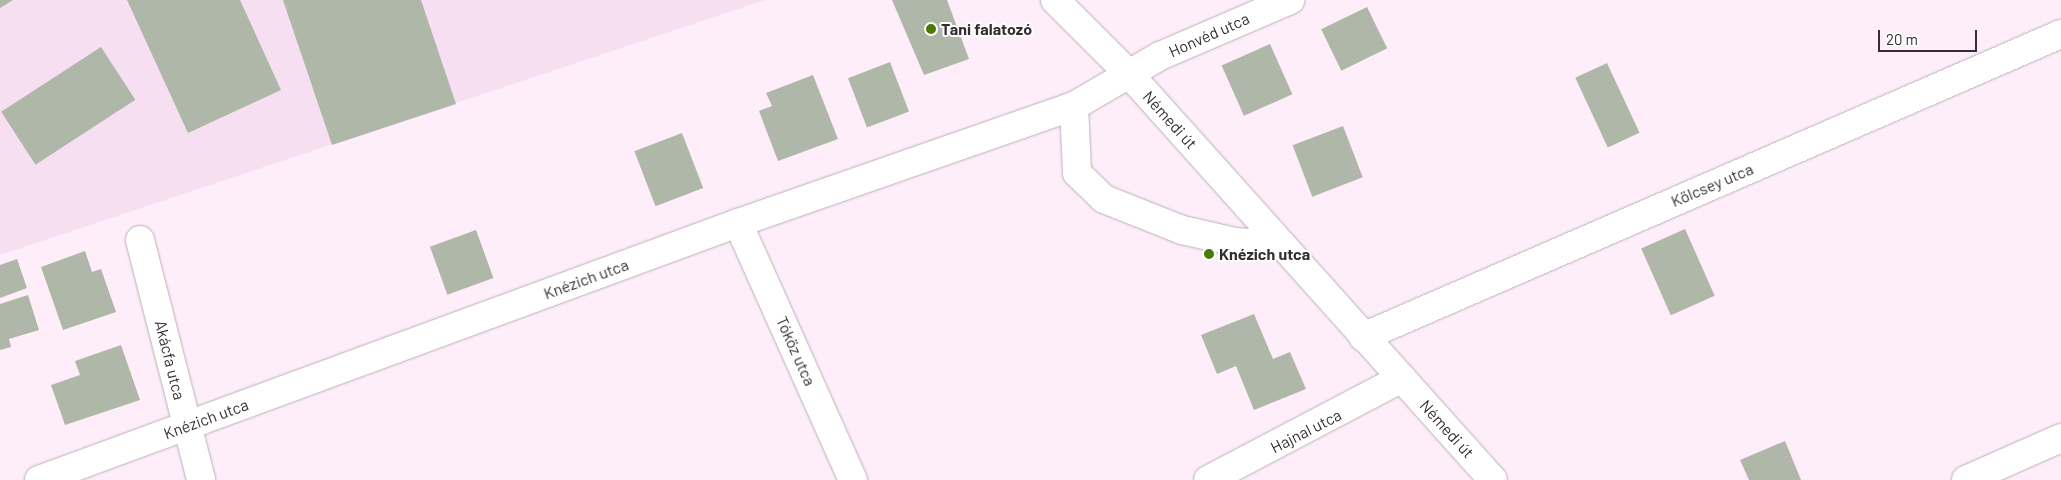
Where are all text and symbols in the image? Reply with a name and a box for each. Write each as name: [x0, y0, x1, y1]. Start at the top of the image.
street label: Honvéd utca: [1166, 9, 1252, 61]
place label: Tani falatozó: [941, 19, 1032, 39]
scale bar: [1881, 20, 1980, 52]
marker: Tani falatozó: [925, 23, 937, 35]
text: 20 m: [1886, 30, 1918, 48]
street label: Némedi út: [1139, 87, 1201, 153]
street label: Kölcsey utca: [1668, 159, 1756, 211]
place label: Knézich utca: [1219, 244, 1310, 264]
marker: Knézich utca: [1203, 248, 1215, 260]
street label: Knézich utca: [541, 255, 631, 303]
street label: Tóköz utca: [772, 313, 820, 389]
street label: Akácfa utca: [151, 318, 189, 402]
street label: Knézich utca: [161, 395, 251, 443]
street label: Némedi út: [1416, 396, 1478, 462]
street label: Hajnal utca: [1267, 405, 1345, 457]

